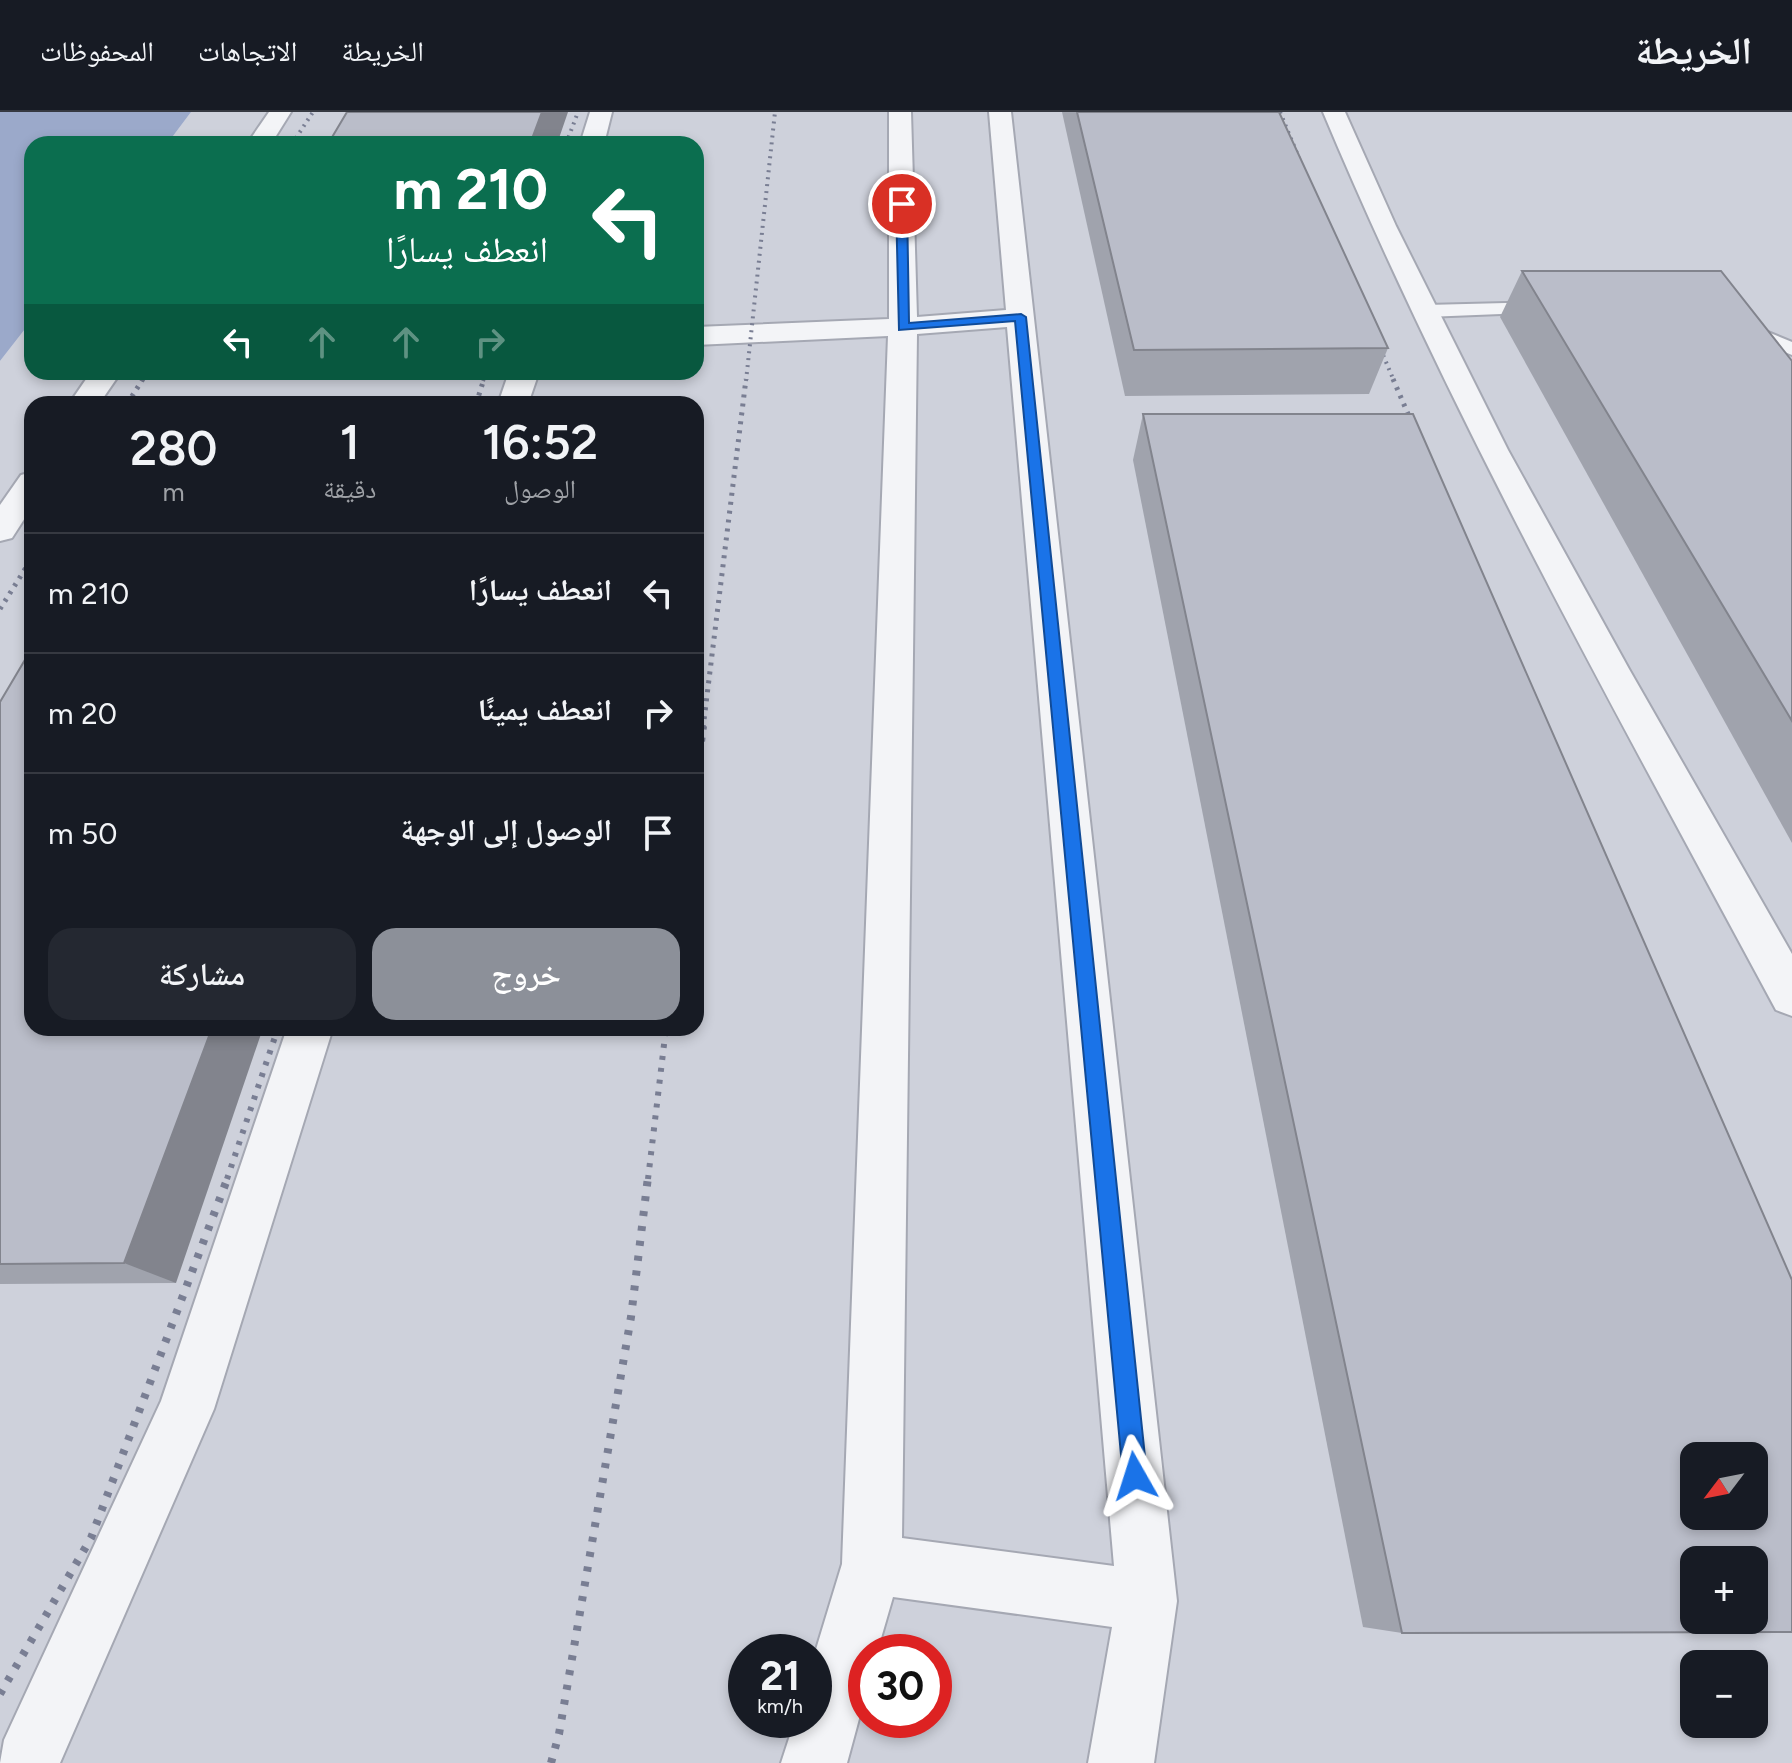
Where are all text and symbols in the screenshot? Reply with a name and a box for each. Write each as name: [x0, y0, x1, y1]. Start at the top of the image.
text: الخريطة: [1635, 28, 1752, 74]
text: المحفوظات: [40, 34, 154, 68]
text: الاتجاهات: [198, 34, 297, 68]
text: الخريطة: [341, 34, 424, 68]
text: 210 m: [393, 156, 548, 223]
icon: left: [576, 168, 680, 272]
pin: [868, 170, 936, 238]
icon: arrive: [880, 182, 924, 226]
text: انعطف يسارًا: [386, 228, 548, 271]
icon: left: [216, 320, 260, 364]
icon: ahead: [300, 320, 344, 364]
icon: ahead: [384, 320, 428, 364]
icon: right: [468, 320, 512, 364]
text: 1: [340, 413, 360, 471]
text: 16:52: [482, 413, 598, 471]
text: 280: [130, 419, 218, 477]
text: دقيقة: [323, 473, 376, 505]
text: الوصول: [504, 473, 576, 505]
text: m: [163, 476, 185, 508]
text: انعطف يسارًا: [469, 571, 612, 608]
icon: left: [636, 571, 680, 615]
text: 210 m: [48, 575, 129, 612]
text: انعطف يمينًا: [478, 691, 612, 728]
icon: right: [636, 691, 680, 735]
text: 20 m: [48, 695, 117, 732]
text: الوصول إلى الوجهة: [400, 811, 612, 848]
icon: arrive: [636, 811, 680, 855]
text: 50 m: [48, 815, 117, 852]
button: مشاركة: [48, 928, 356, 1020]
button: خروج: [372, 928, 680, 1020]
position arrow: [1093, 1434, 1177, 1518]
north arrow: [1680, 1442, 1768, 1530]
map controls: [1680, 1442, 1768, 1738]
button: +: [1680, 1546, 1768, 1634]
speed limit sign: 30: [848, 1634, 952, 1738]
button: −: [1680, 1650, 1768, 1738]
text: 21: [760, 1652, 800, 1700]
text: km/h: [757, 1694, 803, 1718]

